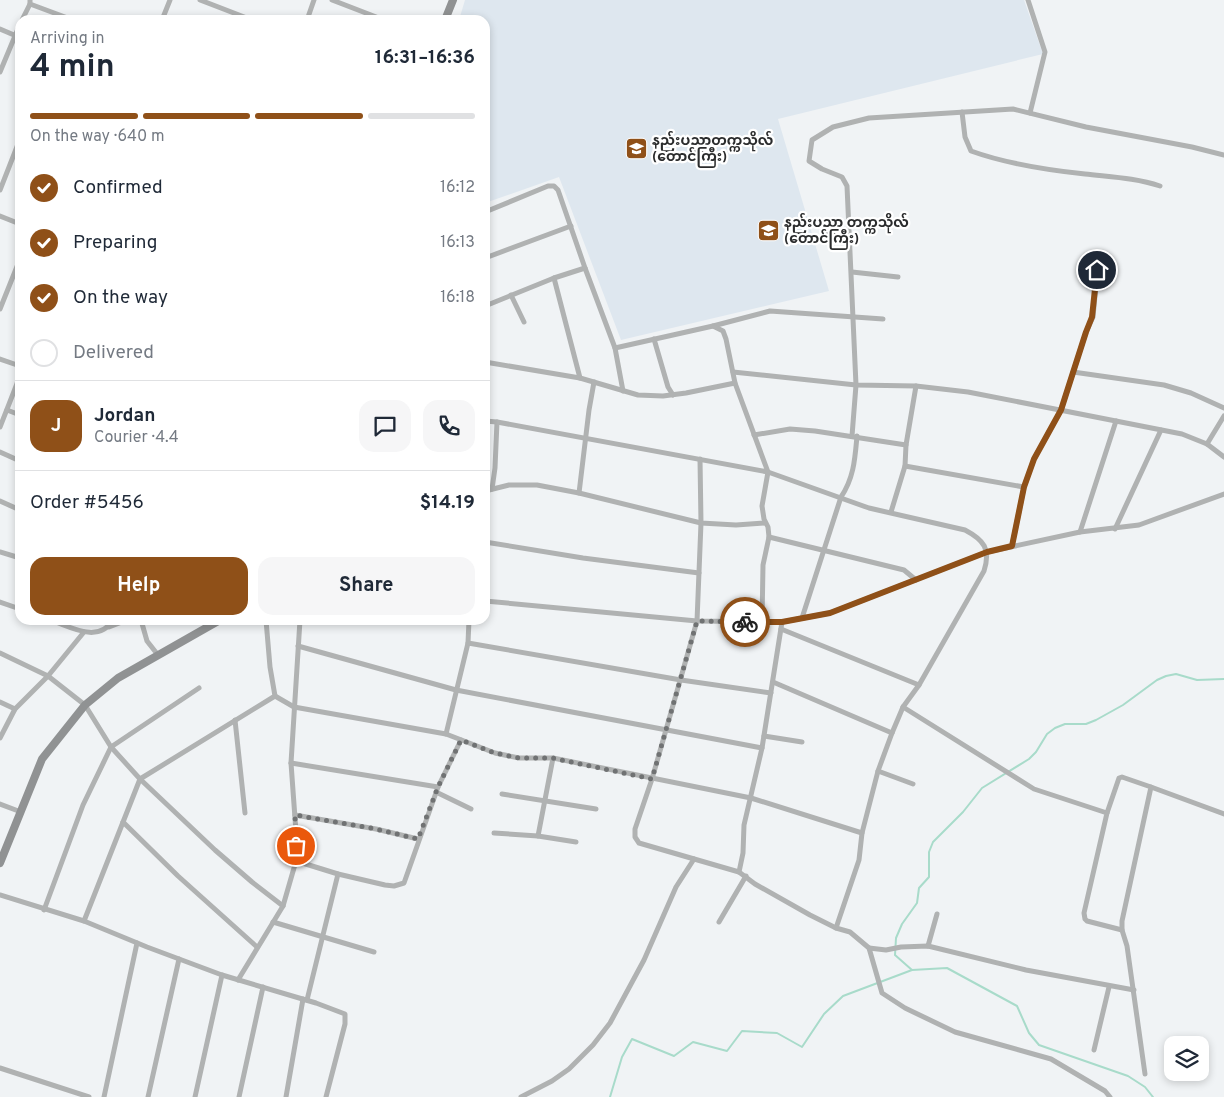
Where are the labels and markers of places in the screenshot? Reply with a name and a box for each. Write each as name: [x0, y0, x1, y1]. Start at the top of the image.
place label: နည်းပညာတက္ကသိုလ် (တောင်ကြီး): [652, 130, 773, 168]
school or university icon: နည်းပညာတက္ကသိုလ် (တောင်ကြီး): [624, 136, 648, 160]
place label: နည်းပညာ တက္ကသိုလ် (တောင်ကြီး): [784, 212, 909, 250]
school or university icon: နည်းပညာ တက္ကသိုလ် (တောင်ကြီး): [756, 218, 780, 242]
pin: [1076, 249, 1118, 291]
pin: [275, 825, 317, 867]

